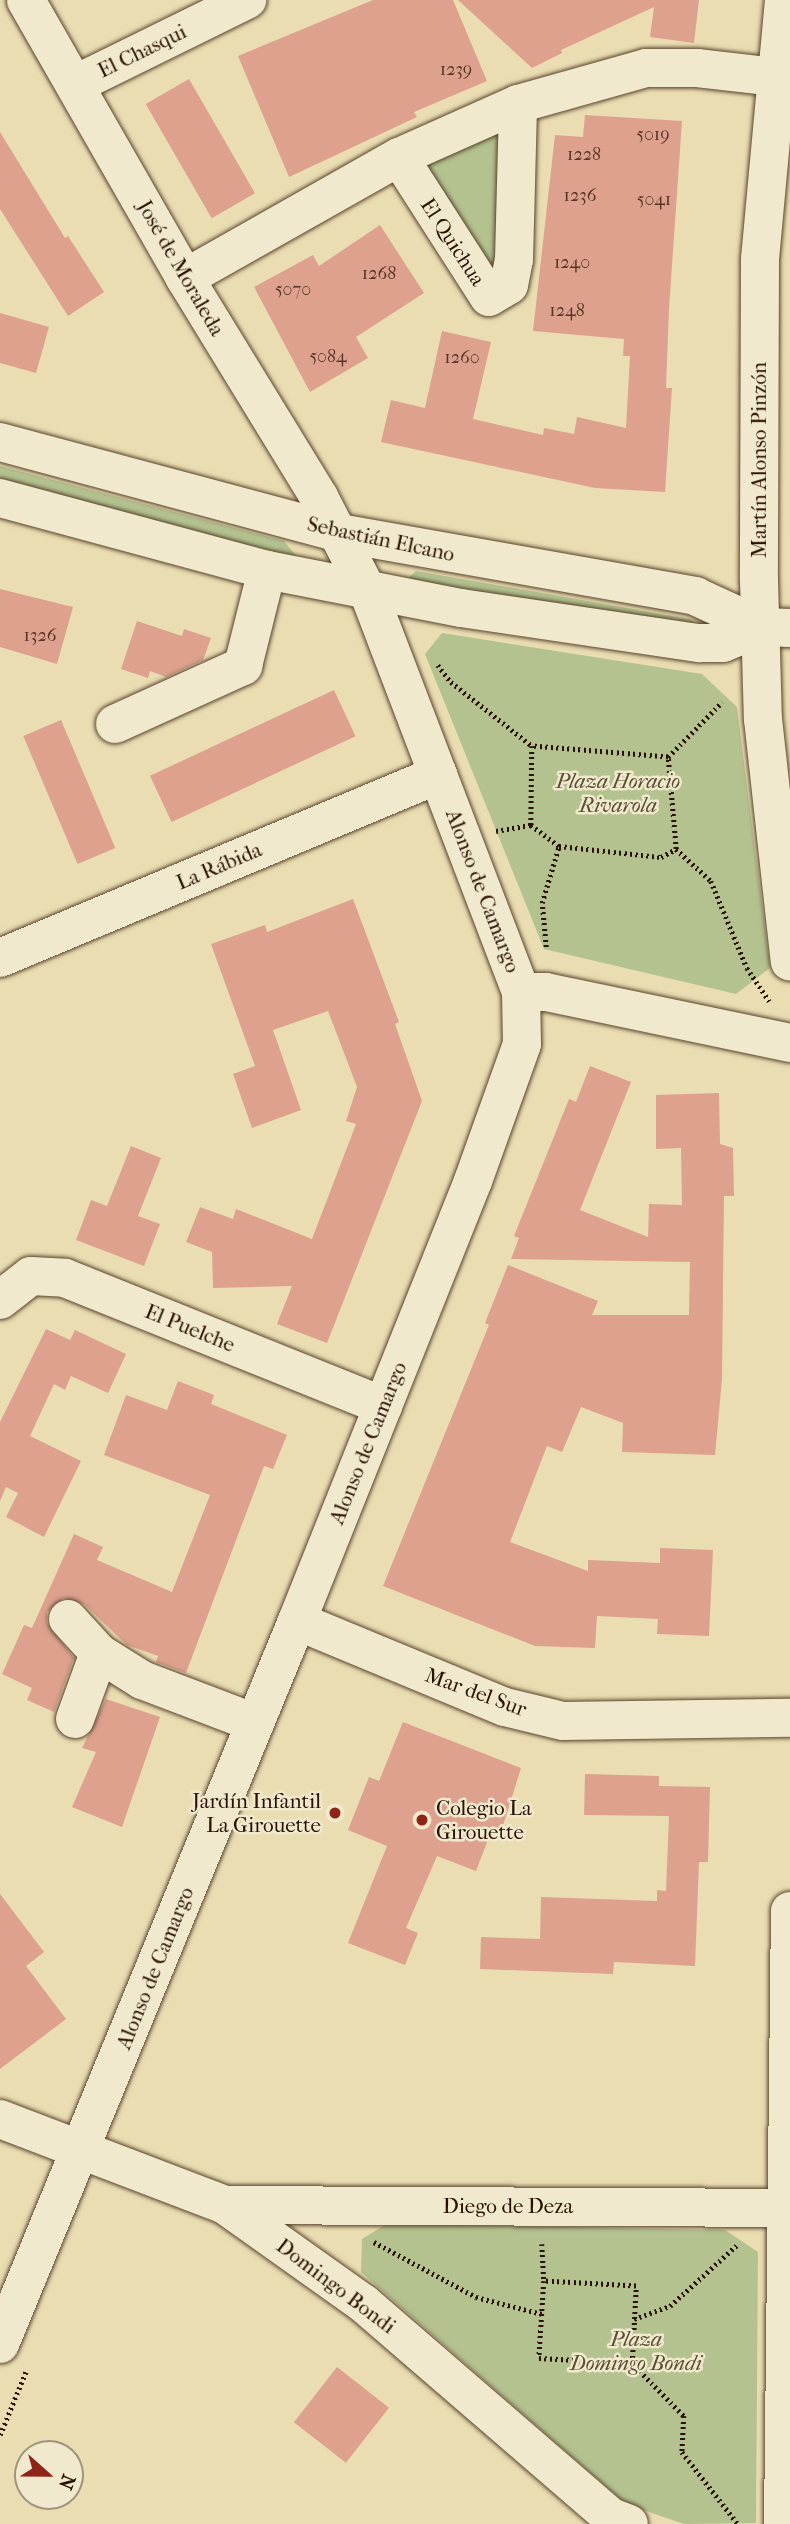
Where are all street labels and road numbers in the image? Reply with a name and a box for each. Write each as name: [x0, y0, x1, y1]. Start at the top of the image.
street label: El Chasqui: [94, 19, 190, 83]
street label: El Quichua: [415, 193, 491, 291]
street label: José de Moraleda: [132, 196, 230, 340]
street label: Martín Alonso Pinzón: [746, 362, 772, 558]
street label: Sebastián Elcano: [305, 511, 457, 567]
street label: Alonso de Camargo: [440, 806, 526, 976]
street label: La Rábida: [173, 837, 265, 895]
street label: El Puelche: [141, 1299, 239, 1357]
street label: Alonso de Camargo: [324, 1358, 412, 1528]
street label: Mar del Sur: [422, 1662, 530, 1722]
street label: Alonso de Camargo: [111, 1883, 199, 2053]
street label: Diego de Deza: [443, 2193, 573, 2219]
street label: Domingo Bondi: [271, 2233, 401, 2339]

